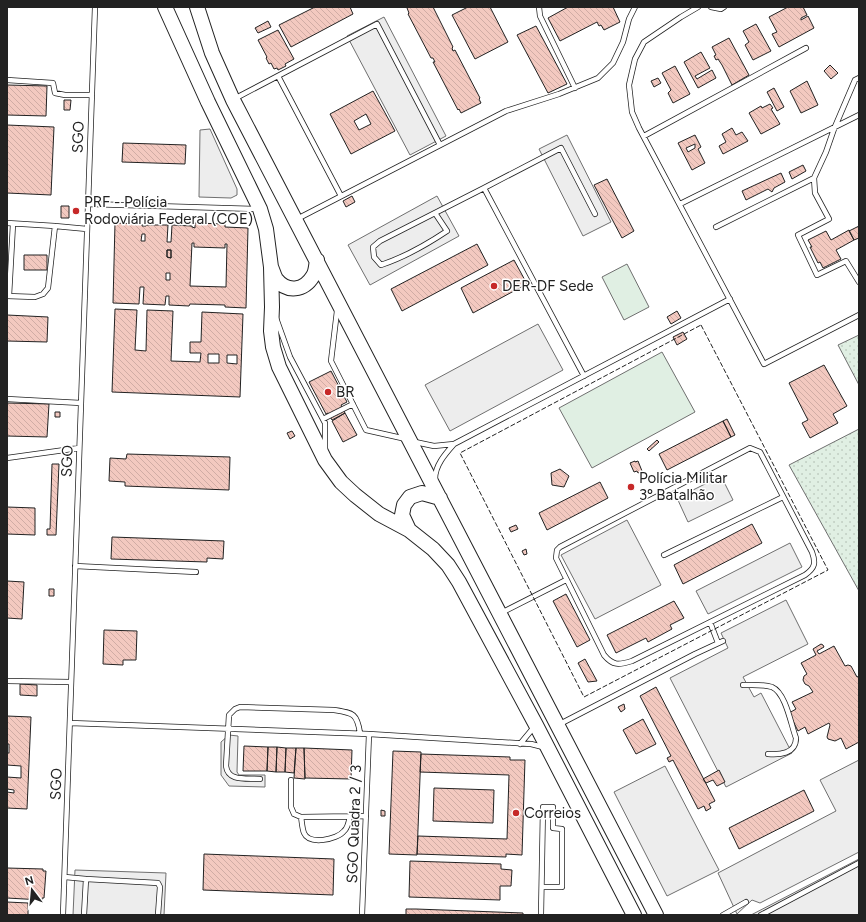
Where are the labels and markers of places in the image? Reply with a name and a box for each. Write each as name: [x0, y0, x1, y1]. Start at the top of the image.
place label: PRF - Polícia Rodoviária Federal (COE): [84, 193, 253, 228]
marker: PRF - Polícia Rodoviária Federal (COE): [71, 206, 81, 216]
place label: DER-DF Sede: [502, 277, 593, 295]
marker: DER-DF Sede: [489, 281, 499, 291]
place label: BR: [336, 383, 355, 401]
marker: BR: [323, 387, 333, 397]
place label: Polícia Militar 3º Batalhão: [639, 469, 727, 504]
marker: Polícia Militar 3º Batalhão: [626, 482, 636, 492]
place label: Correios: [524, 804, 581, 822]
marker: Correios: [511, 808, 521, 818]

